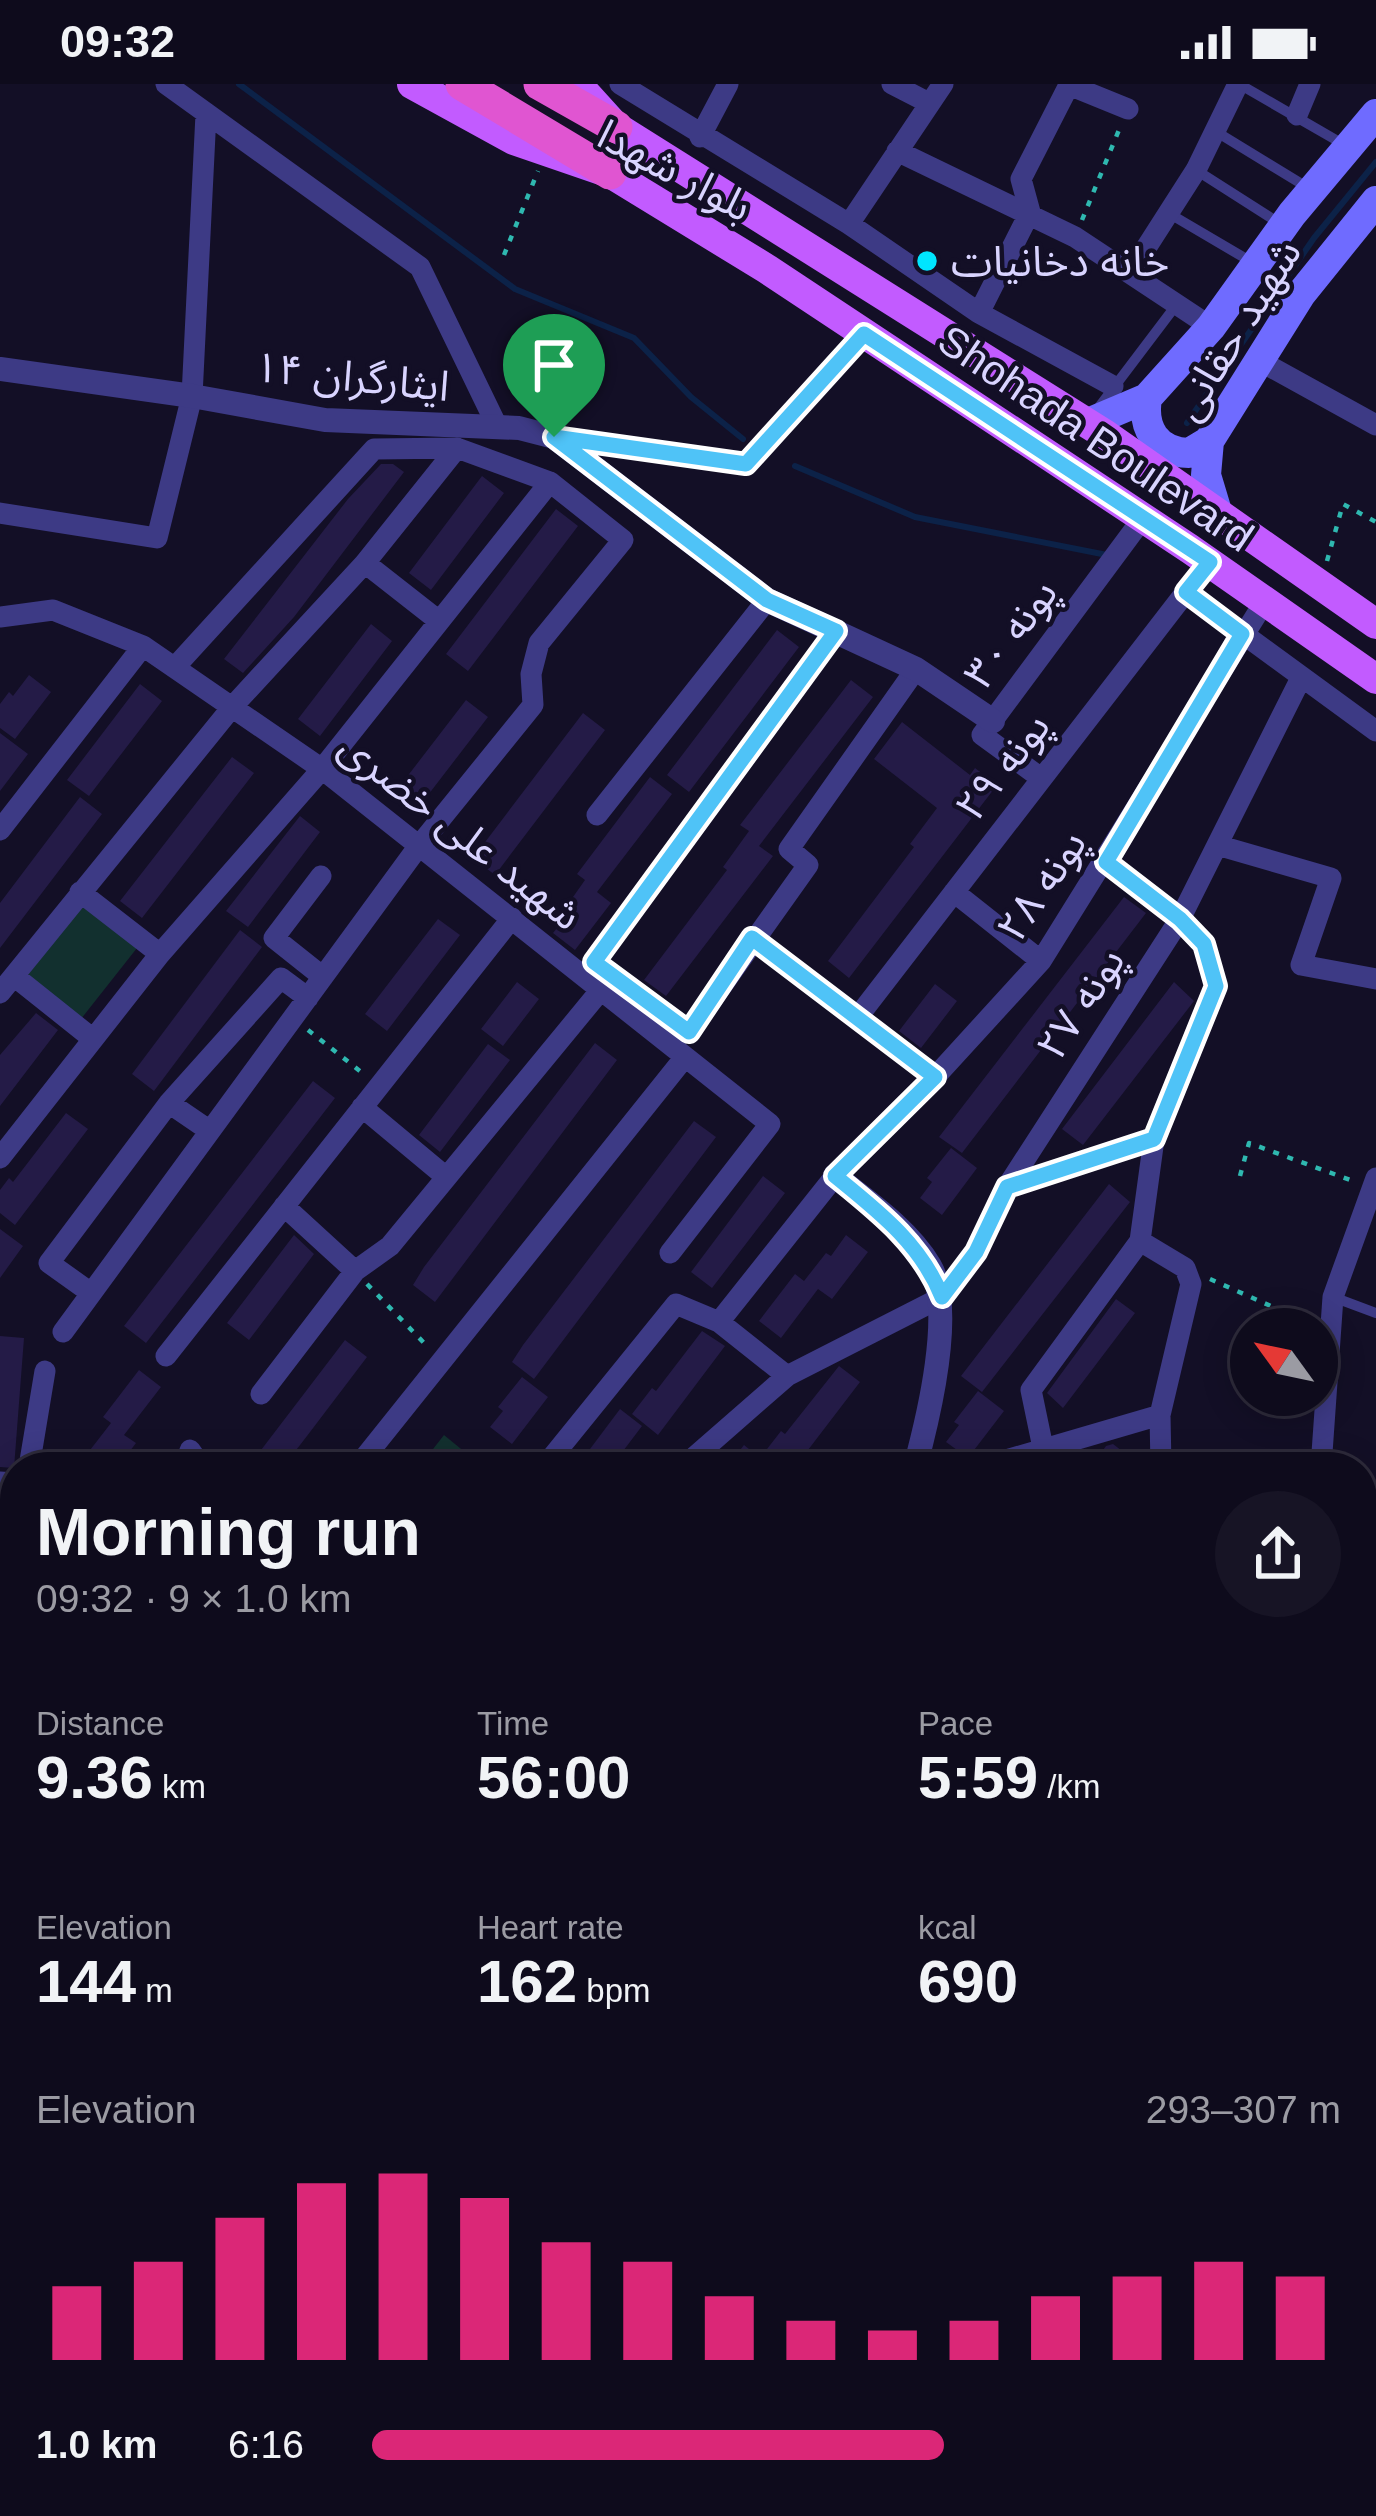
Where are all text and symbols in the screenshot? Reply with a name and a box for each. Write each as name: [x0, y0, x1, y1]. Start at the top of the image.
text: 09:32: [60, 16, 175, 67]
street label: بلوار شهدا: [589, 110, 760, 231]
street label: شهید حقانی: [1162, 230, 1311, 429]
place label: خانه دخانیات: [951, 238, 1169, 285]
marker: خانه دخانیات: [914, 248, 940, 274]
pin: [503, 314, 605, 437]
street label: Shohada Boulevard: [930, 316, 1262, 561]
icon: arrive: [521, 332, 587, 398]
street label: ایثارگران ۱۴: [252, 343, 452, 411]
street label: پونه ۳۰: [954, 570, 1069, 699]
street label: پونه ۲۹: [946, 703, 1062, 832]
street label: شهید علی خضری: [330, 722, 591, 940]
street label: پونه ۲۸: [987, 821, 1098, 952]
street label: پونه ۲۷: [1027, 939, 1137, 1070]
north arrow: [1230, 1308, 1338, 1416]
map controls: [1230, 1308, 1338, 1416]
button: share: [1215, 1491, 1341, 1617]
text: Morning run: [36, 1495, 421, 1569]
text: 09:32 · 9 × 1.0 km: [36, 1577, 351, 1620]
text: Distance: [36, 1705, 164, 1742]
text: Time: [477, 1705, 549, 1742]
text: Pace: [918, 1705, 993, 1742]
text: 9.36: [36, 1744, 153, 1811]
text: 56:00: [477, 1744, 630, 1811]
text: 5:59: [918, 1744, 1038, 1811]
text: km: [153, 1768, 206, 1805]
text: /km: [1038, 1768, 1100, 1805]
text: Elevation: [36, 1909, 172, 1946]
text: Heart rate: [477, 1909, 624, 1946]
text: kcal: [918, 1909, 977, 1946]
text: 144: [36, 1948, 136, 2015]
text: 162: [477, 1948, 577, 2015]
text: 690: [918, 1948, 1018, 2015]
text: m: [136, 1972, 173, 2009]
text: bpm: [577, 1972, 650, 2009]
text: Elevation: [36, 2088, 196, 2131]
text: 293–307 m: [1146, 2088, 1341, 2131]
text: 1.0 km: [36, 2423, 157, 2466]
text: 6:16: [228, 2423, 304, 2466]

